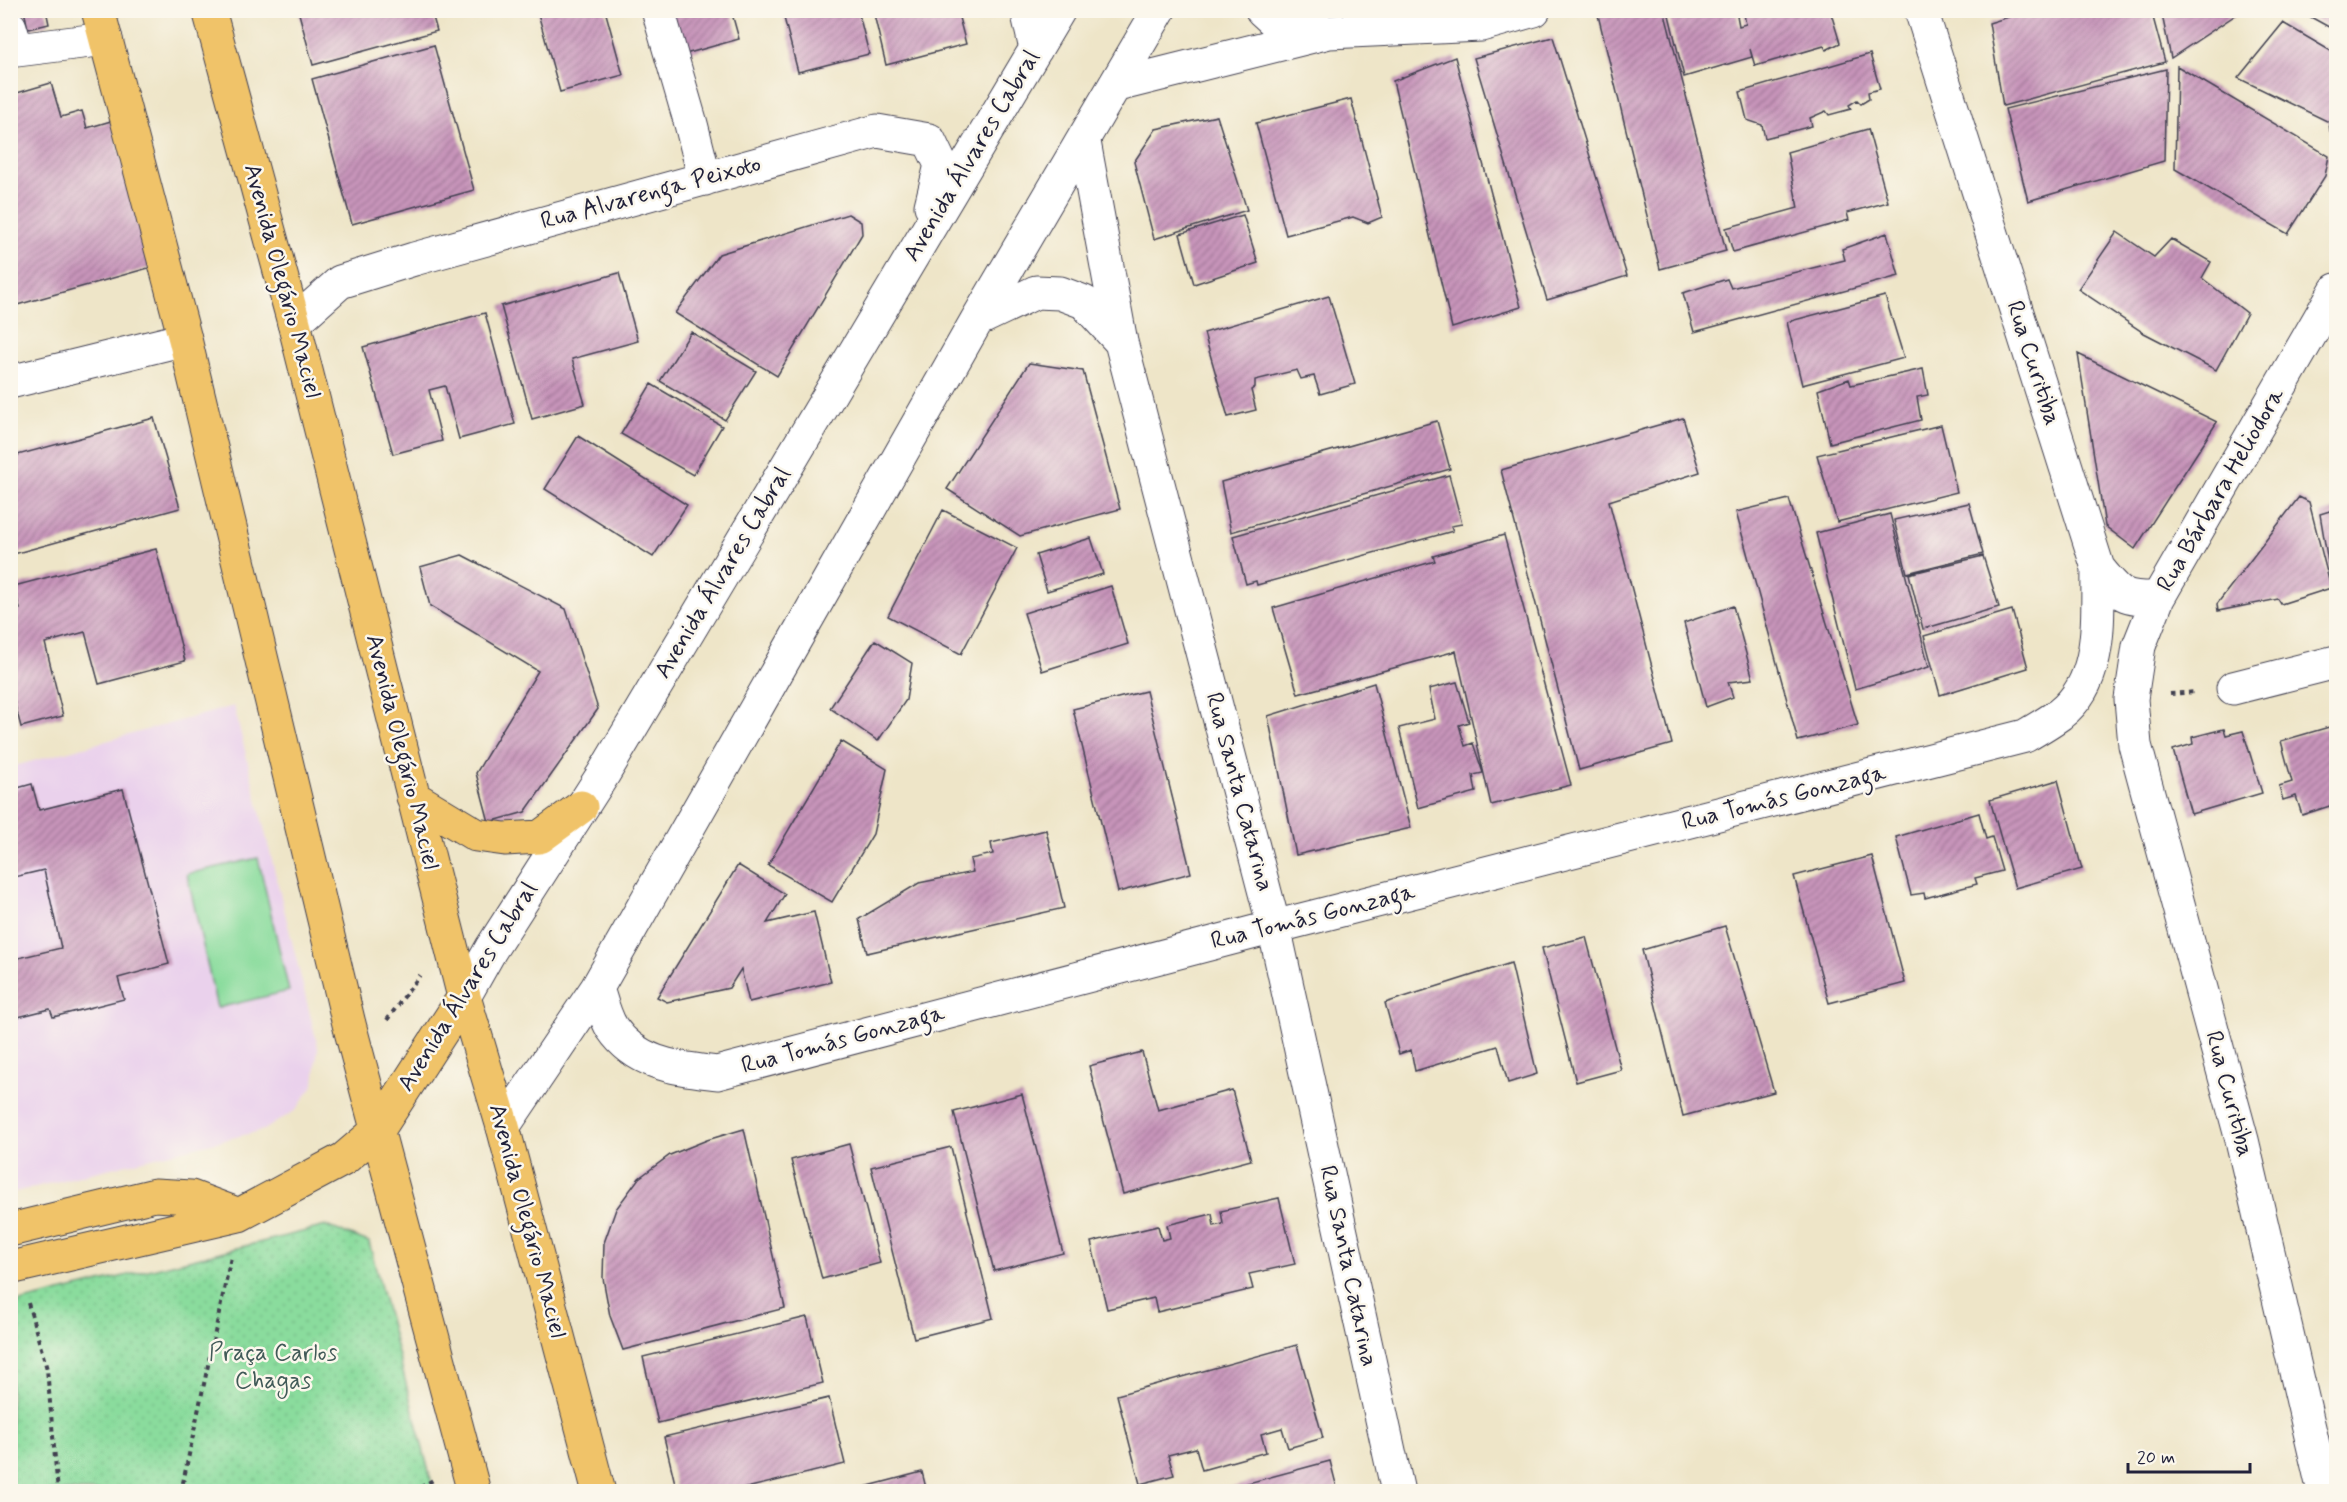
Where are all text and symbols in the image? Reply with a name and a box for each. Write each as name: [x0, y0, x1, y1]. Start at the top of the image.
street label: Avenida Álvares Cabral: [896, 44, 1048, 267]
street label: Rua Alvarenga Peixoto: [537, 149, 765, 240]
street label: Avenida Olegário Maciel: [233, 160, 328, 402]
street label: Rua Curitiba: [1998, 297, 2068, 429]
street label: Rua Bárbara Heliodora: [2150, 382, 2292, 597]
street label: Avenida Álvares Cabral: [647, 461, 799, 684]
street label: Avenida Olegário Maciel: [355, 631, 446, 873]
street label: Rua Santa Catarina: [1198, 689, 1280, 895]
street label: Rua Tomás Gonzaga: [1679, 758, 1891, 841]
street label: Avenida Álvares Cabral: [390, 876, 545, 1098]
street label: Rua Tomás Gonzaga: [1208, 877, 1420, 960]
street label: Rua Tomás Gonzaga: [738, 998, 949, 1085]
street label: Rua Curitiba: [2197, 1028, 2261, 1160]
street label: Avenida Olegário Maciel: [478, 1100, 573, 1342]
street label: Rua Santa Catarina: [1312, 1163, 1384, 1369]
park label: Praça Carlos Chagas: [209, 1338, 338, 1399]
scale bar: [2128, 1436, 2250, 1474]
text: 20 m: [2137, 1446, 2175, 1470]

